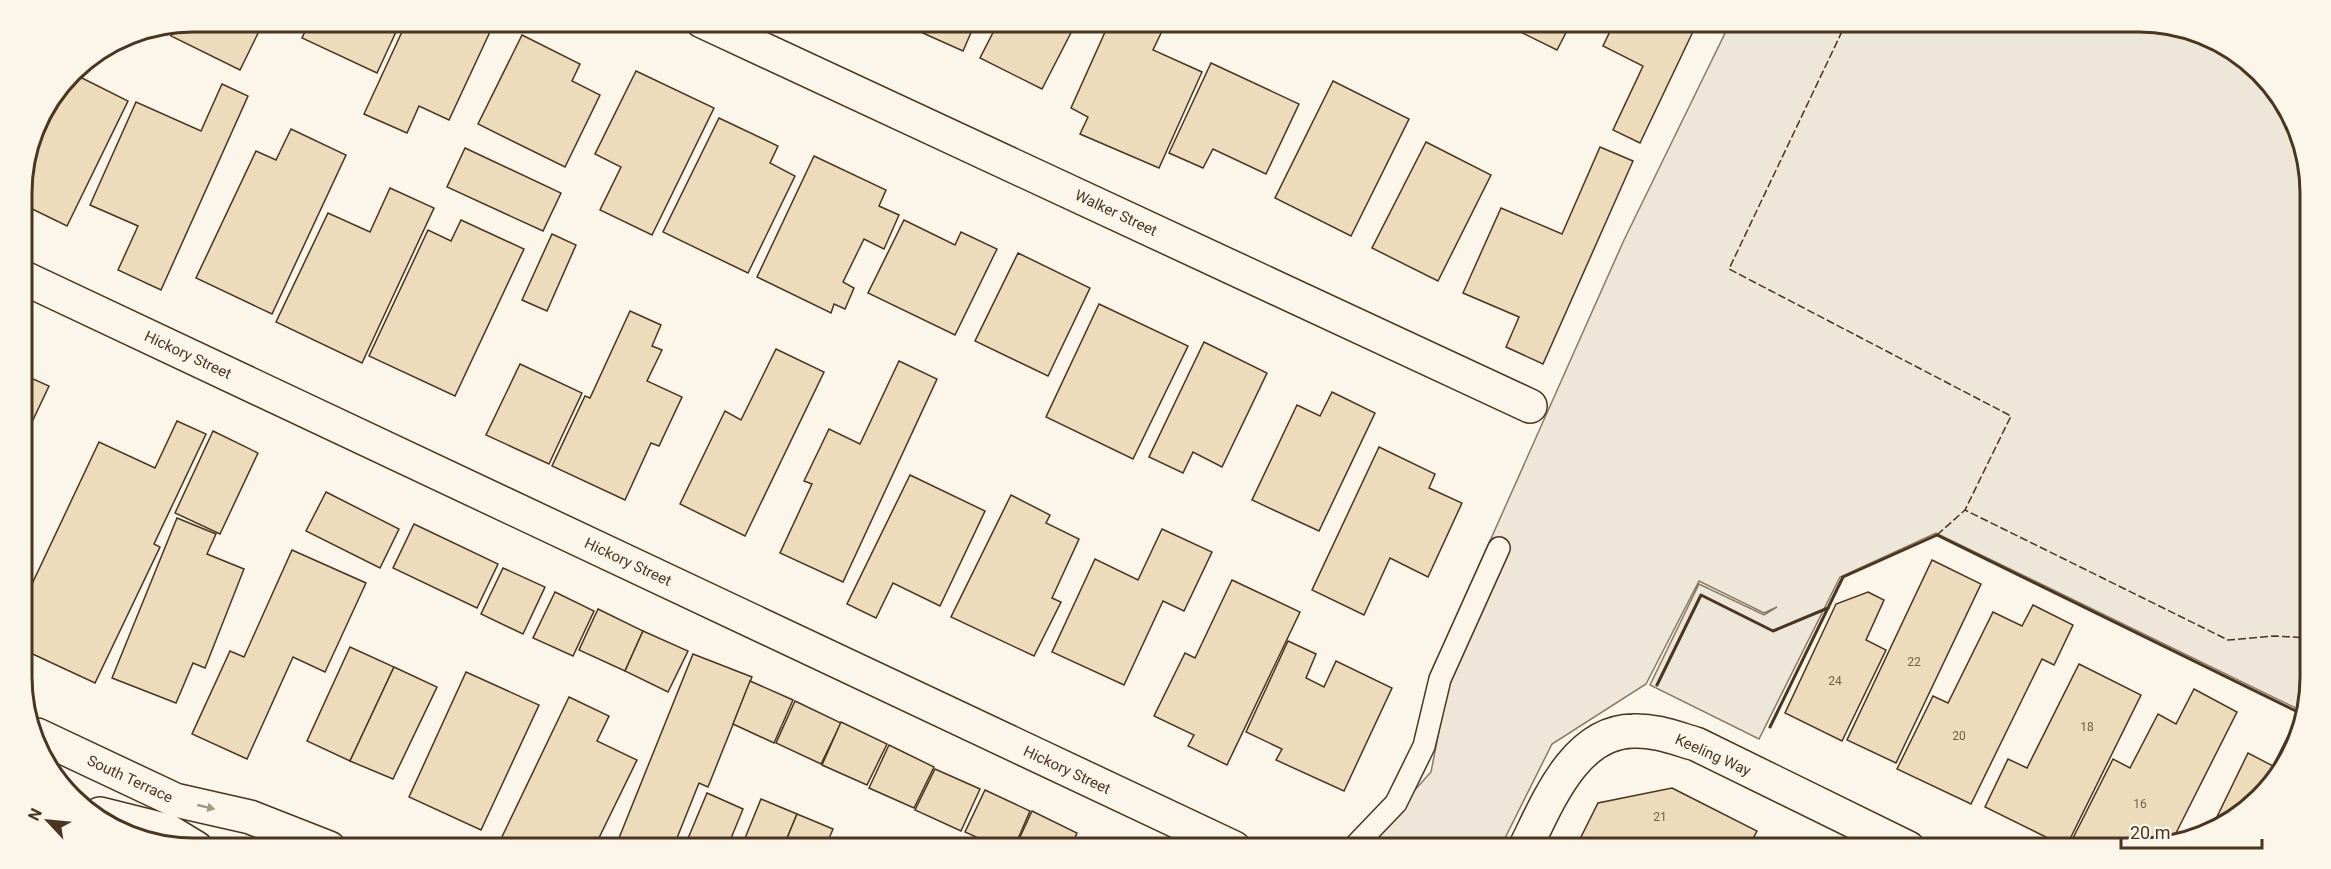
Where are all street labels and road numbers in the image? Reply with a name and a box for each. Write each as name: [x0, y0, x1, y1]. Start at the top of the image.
street label: Walker Street: [1072, 186, 1160, 240]
street label: Hickory Street: [142, 327, 234, 383]
street label: Hickory Street: [582, 534, 674, 590]
street label: Keeling Way: [1672, 730, 1754, 780]
street label: Hickory Street: [1021, 742, 1113, 798]
street label: South Terrace: [84, 751, 176, 807]

